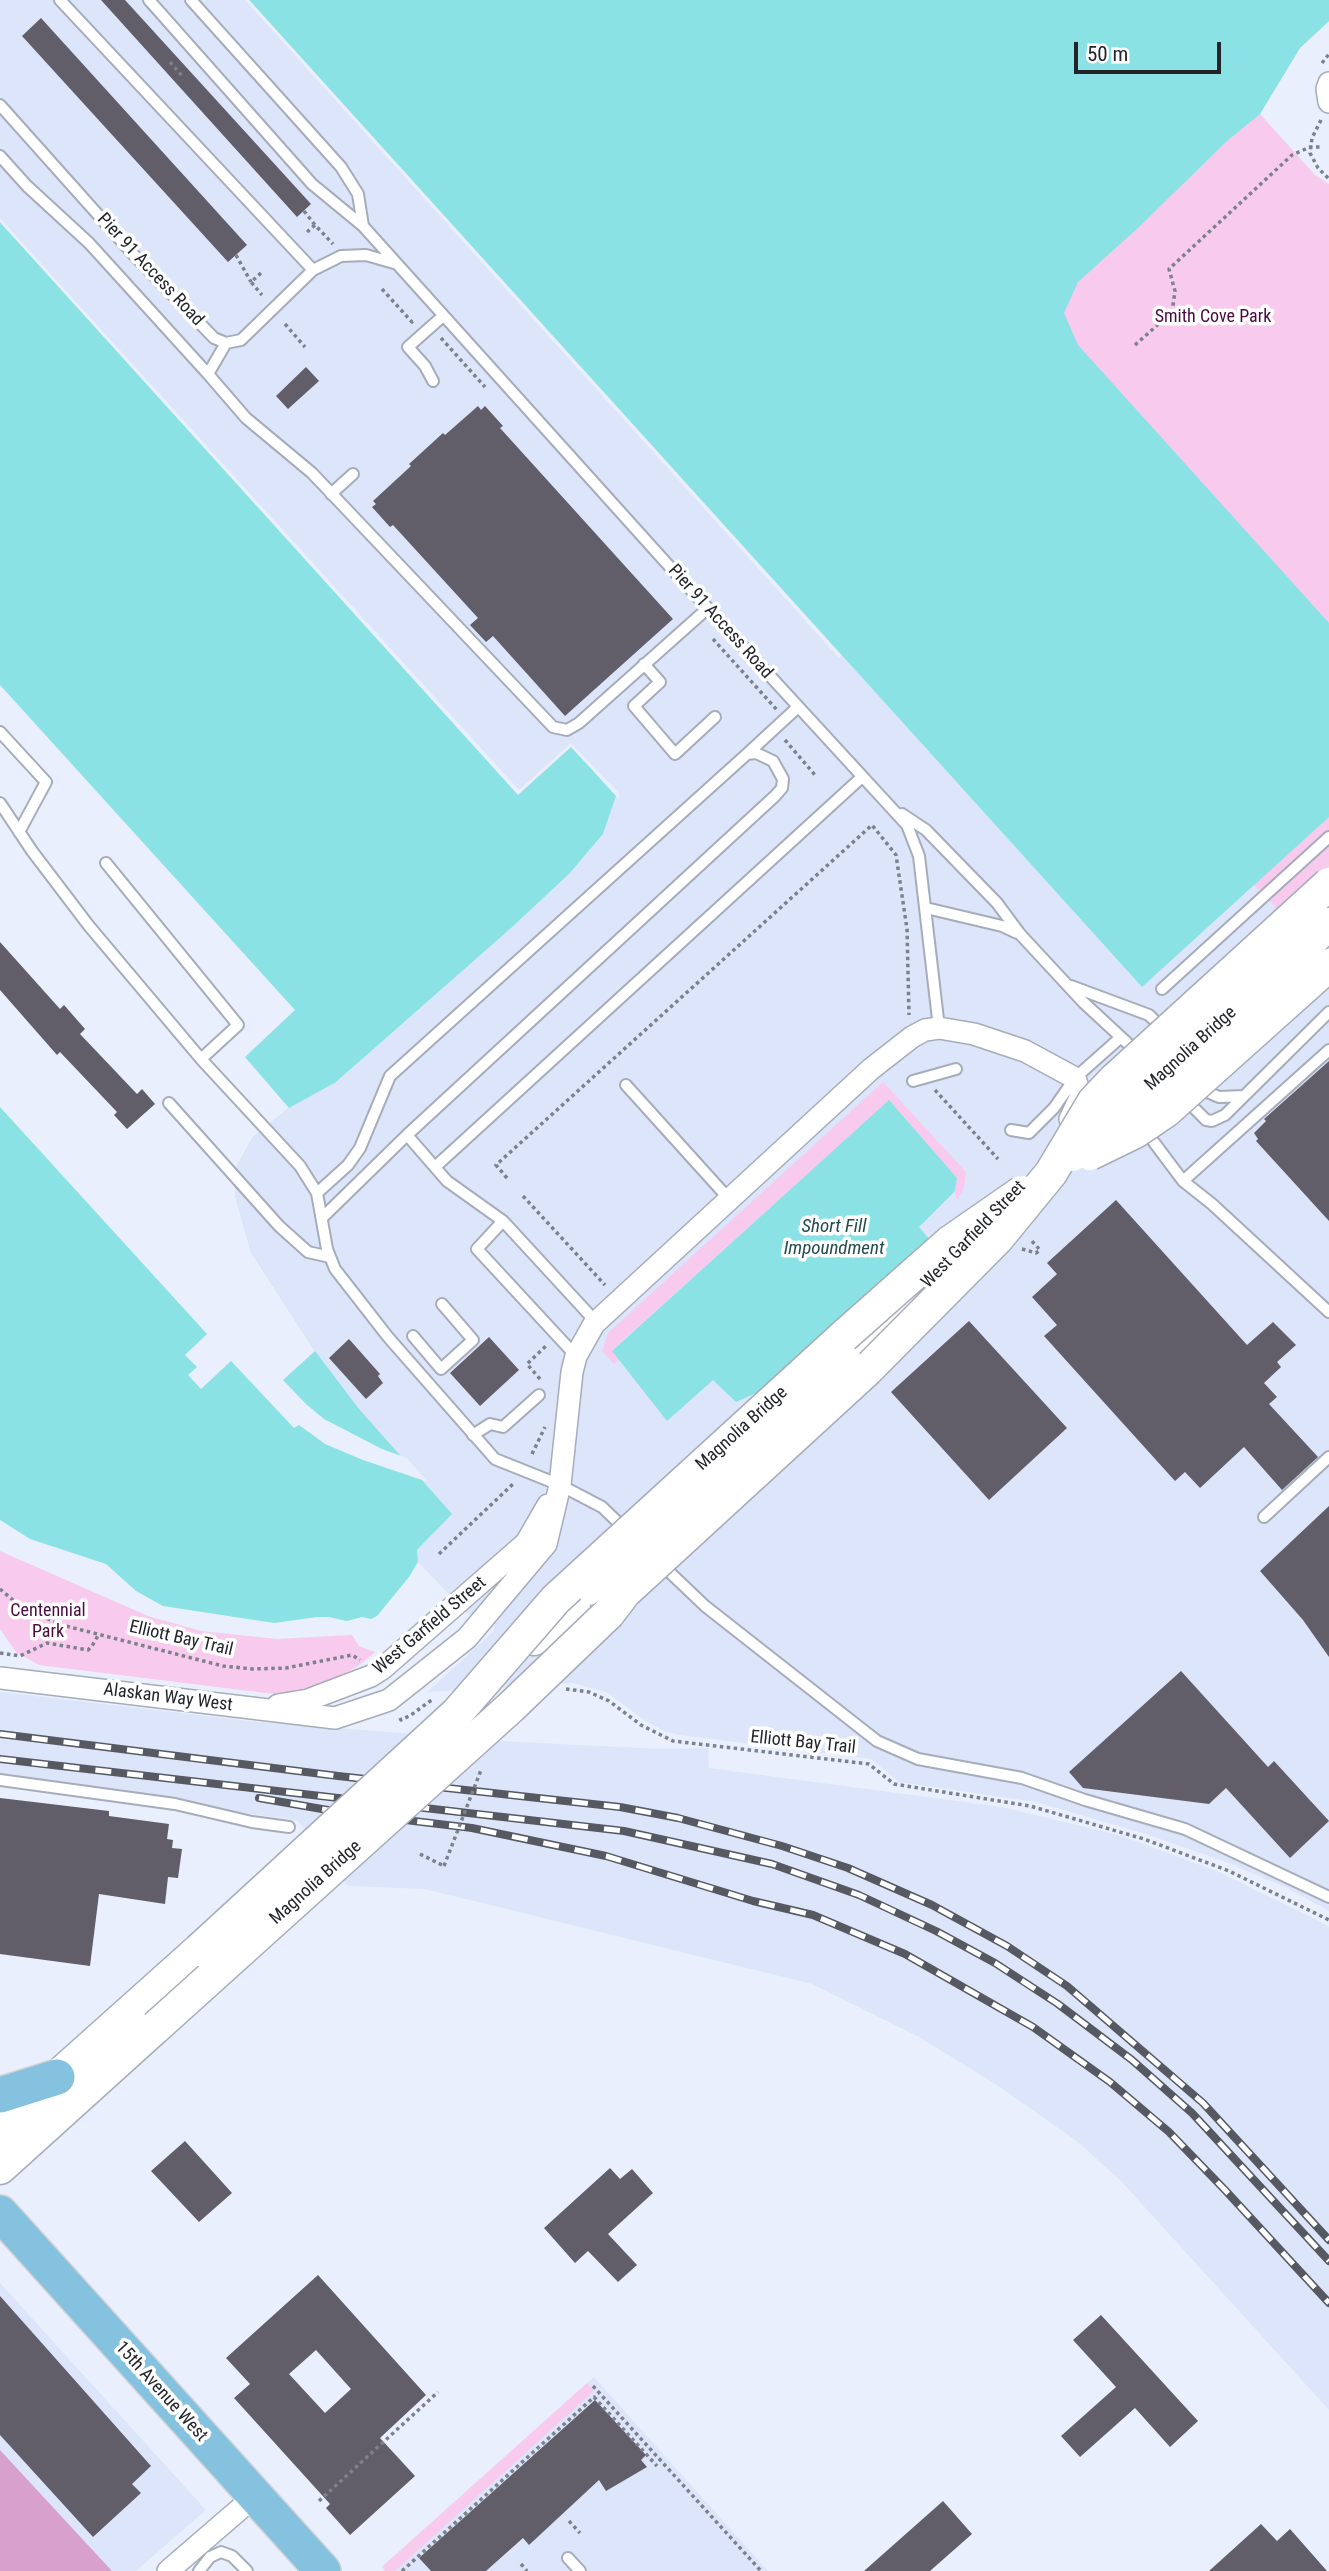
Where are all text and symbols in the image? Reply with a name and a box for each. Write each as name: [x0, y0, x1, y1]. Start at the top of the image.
scale bar: [1077, 28, 1224, 72]
text: 50 m: [1087, 42, 1128, 66]
street label: Pier 91 Access Road: [92, 209, 208, 331]
park label: Smith Cove Park: [1155, 306, 1271, 328]
street label: Pier 91 Access Road: [663, 560, 777, 684]
street label: Magnolia Bridge: [1141, 1002, 1241, 1096]
street label: West Garfield Street: [917, 1177, 1031, 1293]
water label: Short Fill Impoundment: [784, 1216, 884, 1260]
street label: Magnolia Bridge: [692, 1382, 792, 1476]
street label: West Garfield Street: [369, 1572, 491, 1680]
park label: Centennial Park: [10, 1600, 86, 1642]
street label: Elliott Bay Trail: [127, 1617, 235, 1661]
street label: Alaskan Way West: [102, 1679, 234, 1717]
street label: Elliott Bay Trail: [749, 1727, 857, 1759]
street label: Magnolia Bridge: [266, 1836, 366, 1930]
street label: 15th Avenue West: [110, 2337, 212, 2447]

